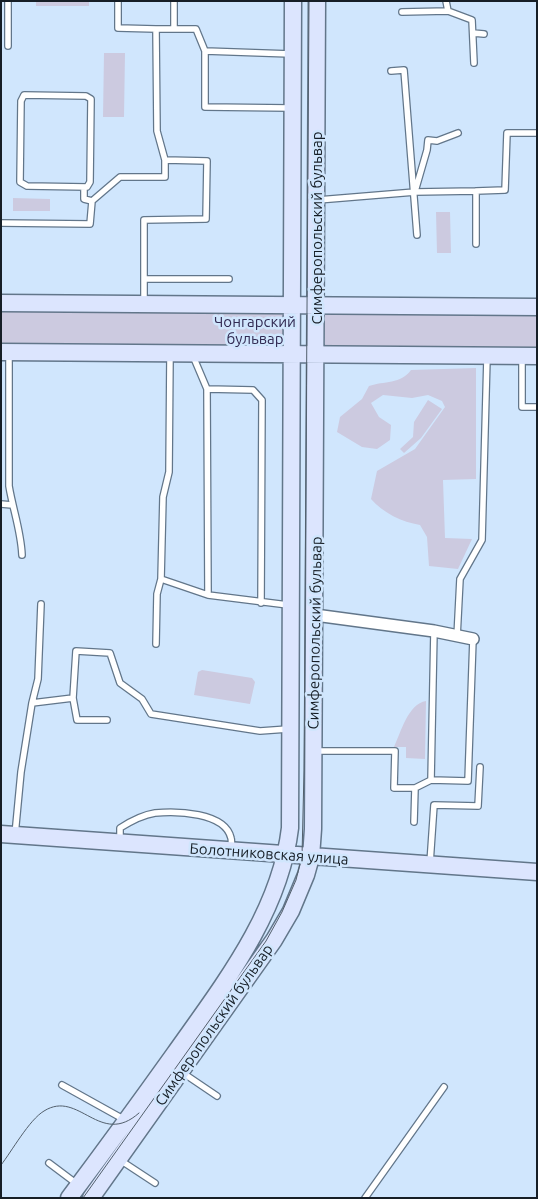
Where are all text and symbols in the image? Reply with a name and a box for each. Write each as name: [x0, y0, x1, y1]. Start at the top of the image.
street label: Симферопольский бульвар: [308, 131, 326, 325]
park label: Чонгарский бульвар: [214, 313, 296, 348]
street label: Симферопольский бульвар: [304, 536, 326, 730]
street label: Болотниковская улица: [189, 839, 349, 869]
street label: Симферопольский бульвар: [151, 941, 277, 1109]

